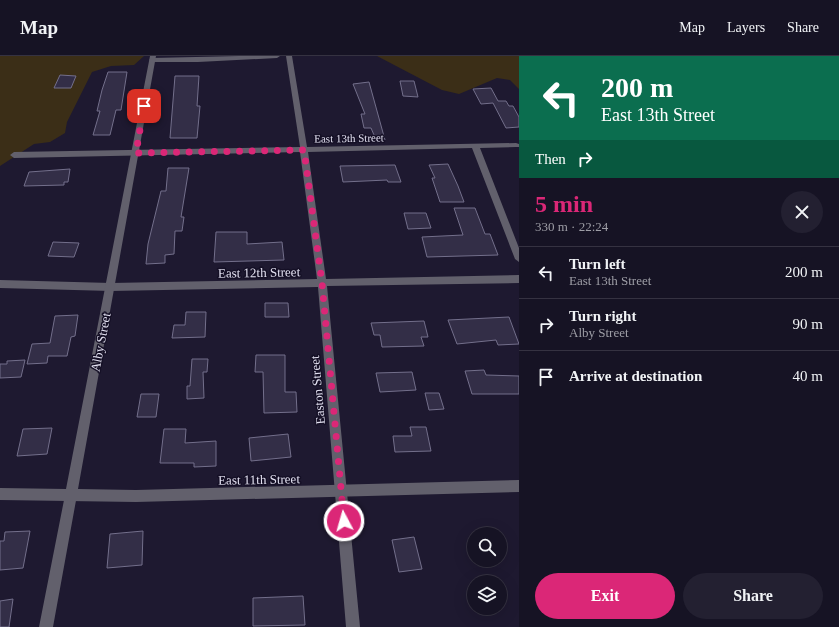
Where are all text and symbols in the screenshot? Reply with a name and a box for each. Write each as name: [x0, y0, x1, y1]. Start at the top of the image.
text: Map: [20, 17, 58, 38]
text: Map: [679, 20, 705, 35]
text: Layers: [727, 20, 765, 35]
text: Share: [787, 20, 819, 35]
icon: left: [535, 72, 587, 124]
text: 200 m: [601, 72, 673, 103]
pin: [127, 89, 161, 123]
icon: arrive: [133, 95, 155, 117]
text: East 13th Street: [601, 105, 715, 125]
street label: East 13th Street: [314, 131, 384, 145]
icon: right: [574, 148, 596, 170]
text: Then: [535, 151, 566, 167]
text: 5 min: [535, 191, 593, 217]
button: close: [781, 191, 823, 233]
text: 330 m · 22:24: [535, 219, 608, 234]
text: Turn left: [569, 256, 626, 272]
icon: left: [535, 262, 557, 284]
street label: East 12th Street: [218, 264, 301, 281]
text: 200 m: [785, 264, 823, 280]
text: East 13th Street: [569, 273, 651, 288]
text: Turn right: [569, 308, 636, 324]
street label: Alby Street: [87, 311, 114, 373]
icon: right: [535, 314, 557, 336]
text: 90 m: [793, 316, 823, 332]
text: Alby Street: [569, 325, 629, 340]
street label: Easton Street: [307, 355, 328, 425]
icon: arrive: [535, 366, 557, 388]
text: Arrive at destination: [569, 368, 702, 384]
text: 40 m: [793, 368, 823, 384]
street label: East 11th Street: [218, 471, 300, 488]
position arrow: [323, 500, 365, 542]
map controls: [467, 527, 507, 615]
button: search: [467, 527, 507, 567]
button: Exit: [535, 573, 675, 619]
button: Share: [683, 573, 823, 619]
button: layers: [467, 575, 507, 615]

